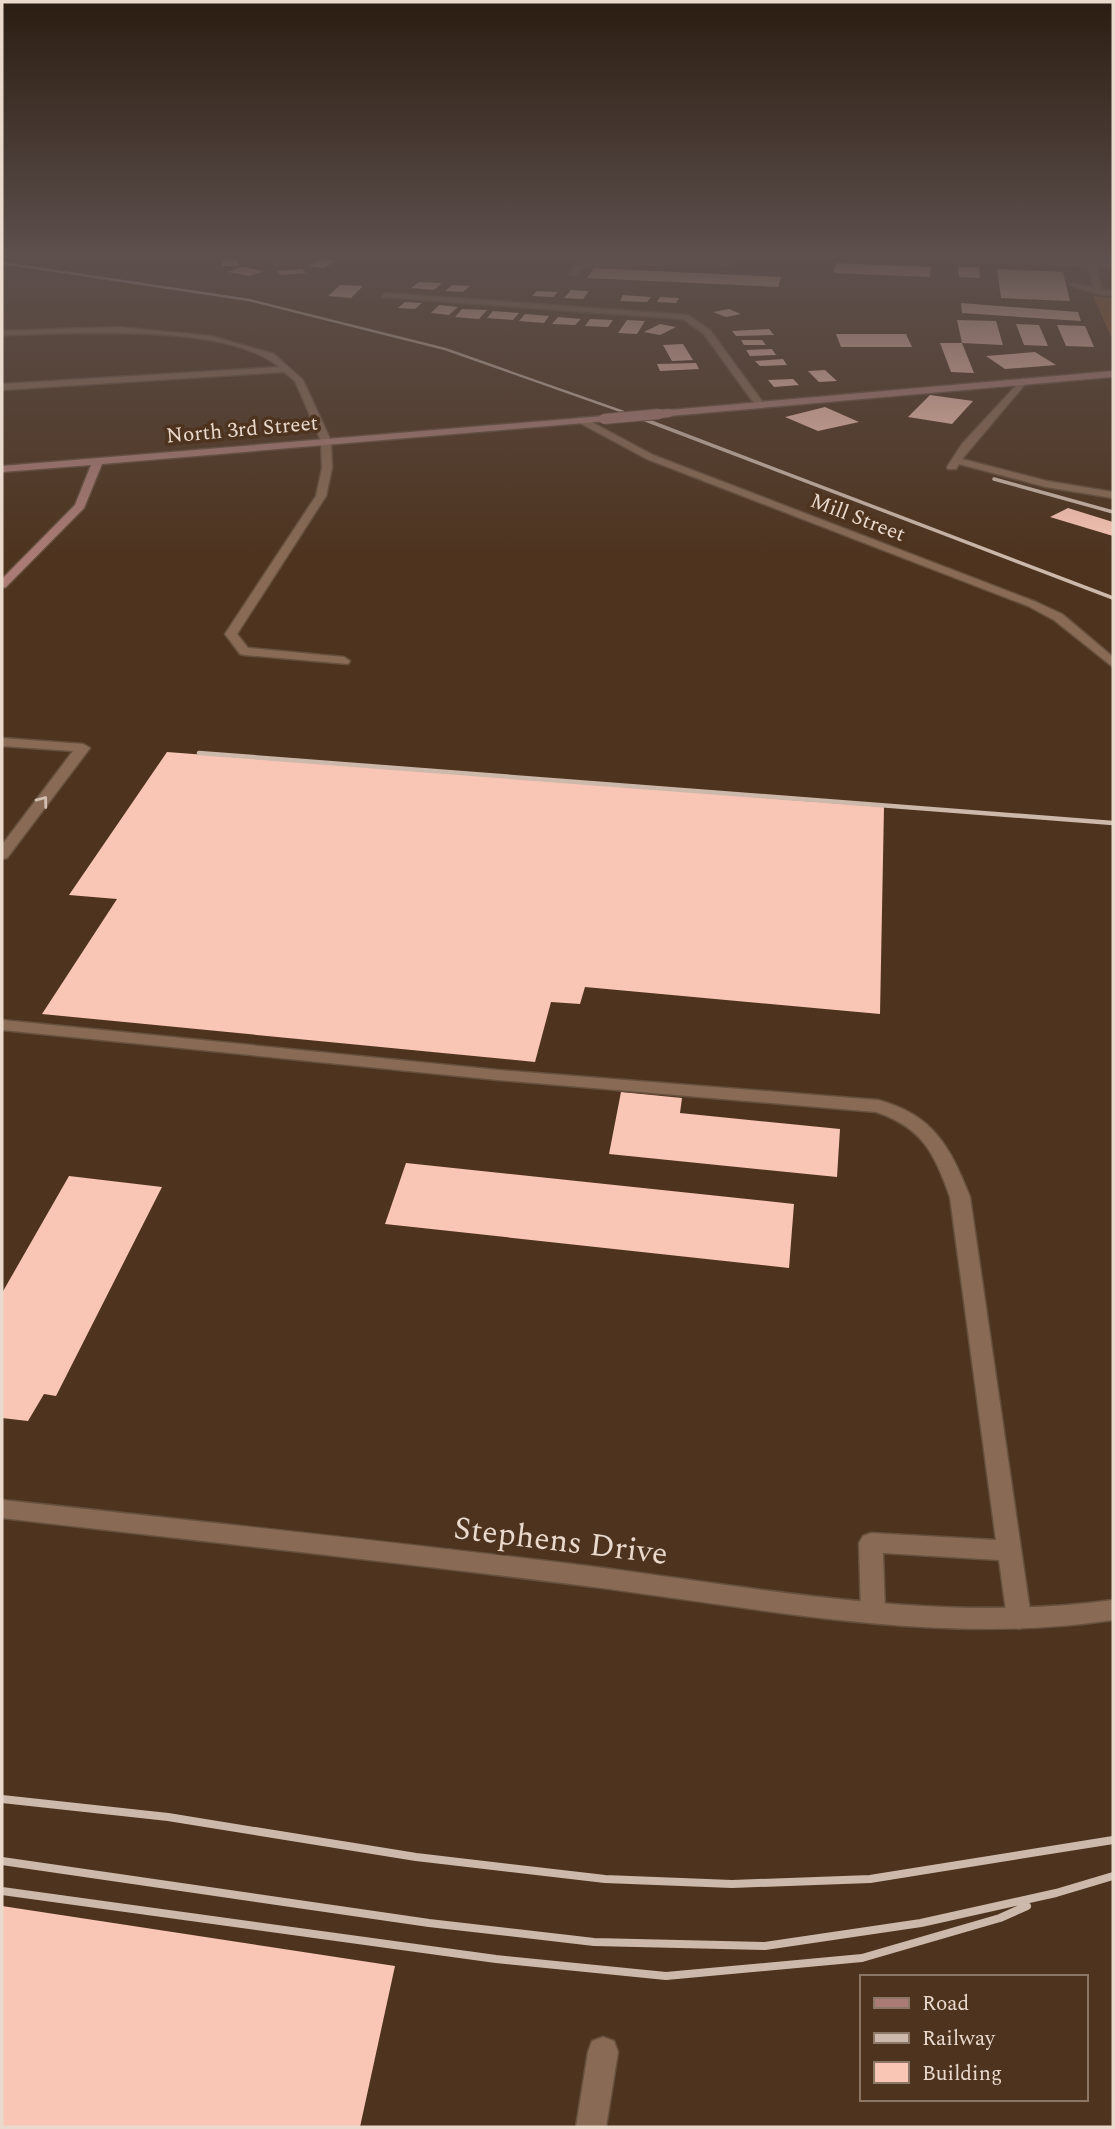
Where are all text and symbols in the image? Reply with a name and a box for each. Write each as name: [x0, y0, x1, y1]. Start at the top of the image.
street label: North 3rd Street: [165, 407, 319, 453]
street label: Mill Street: [805, 485, 910, 551]
one-way arrow: [35, 796, 47, 808]
street label: Stephens Drive: [451, 1504, 671, 1579]
legend: [860, 1975, 1087, 2101]
text: Road: [922, 1988, 969, 2020]
text: Railway: [922, 2023, 996, 2055]
text: Building: [922, 2058, 1002, 2090]

